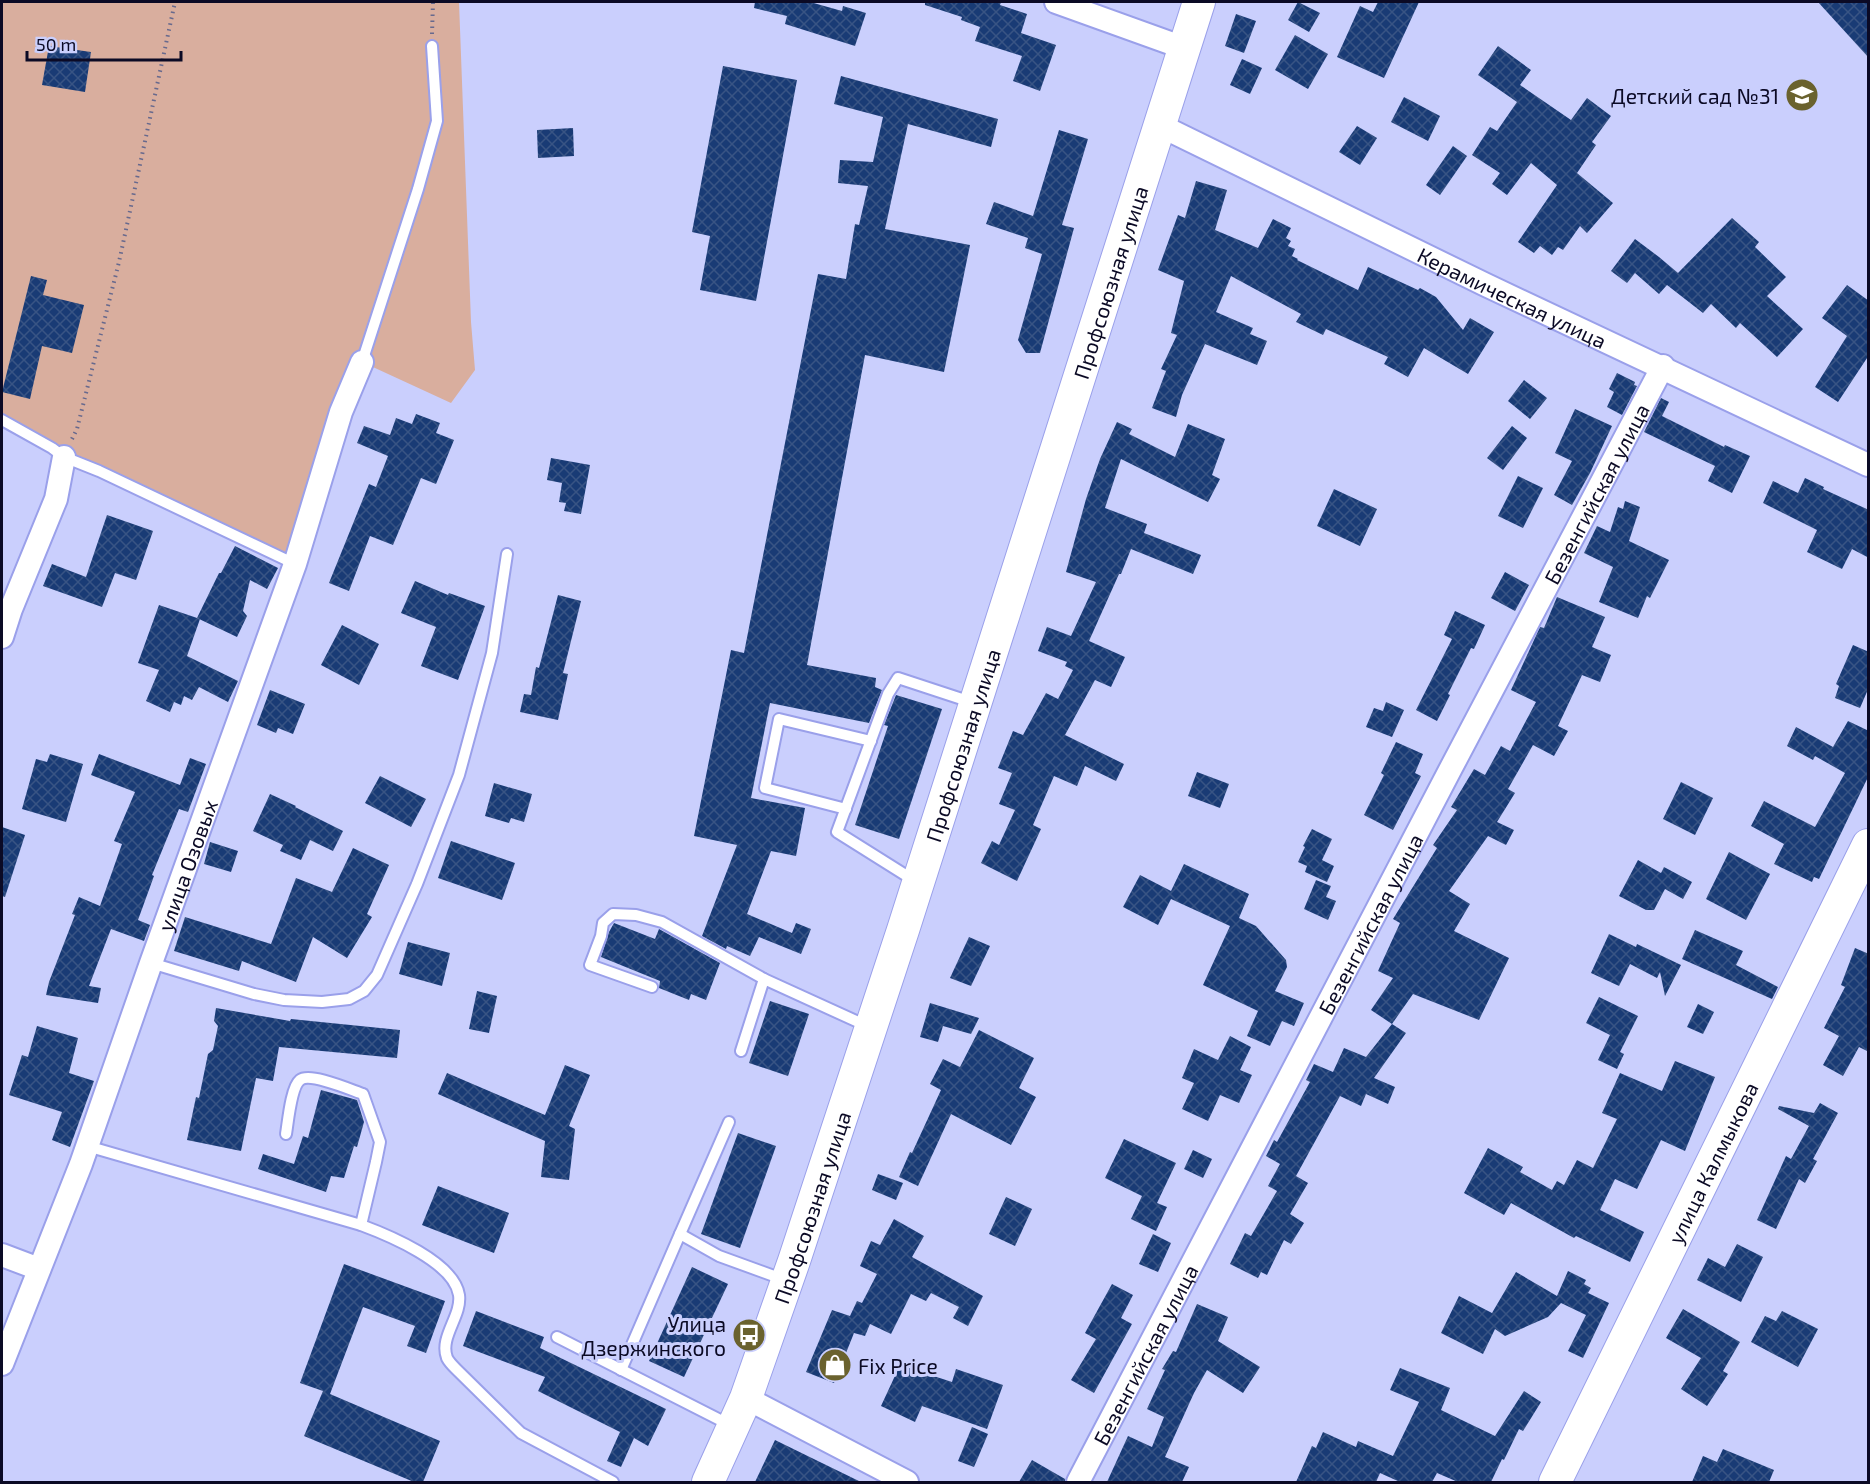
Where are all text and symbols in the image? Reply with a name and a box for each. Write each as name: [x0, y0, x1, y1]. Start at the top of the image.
scale bar: [27, 24, 182, 62]
text: 50 m: [36, 33, 76, 55]
school or university icon: Детский сад №31: [1784, 77, 1820, 113]
place label: Детский сад №31: [1611, 83, 1779, 108]
street label: Профсоюзная улица: [1067, 182, 1152, 382]
street label: Керамическая улица: [1414, 241, 1611, 353]
street label: Безенгийская улица: [1538, 399, 1654, 588]
street label: Профсоюзная улица: [920, 645, 1004, 845]
street label: улица Озовых: [151, 796, 221, 934]
street label: Безенгийская улица: [1312, 829, 1427, 1018]
street label: улица Калмыкова: [1662, 1078, 1762, 1248]
street label: Профсоюзная улица: [768, 1108, 855, 1307]
street label: Безенгийская улица: [1087, 1260, 1202, 1449]
place label: Улица Дзержинского: [581, 1311, 726, 1360]
bus stop icon: Улица Дзержинского: [731, 1317, 767, 1353]
shop icon: Fix Price: [817, 1347, 853, 1383]
place label: Fix Price: [858, 1353, 938, 1378]

